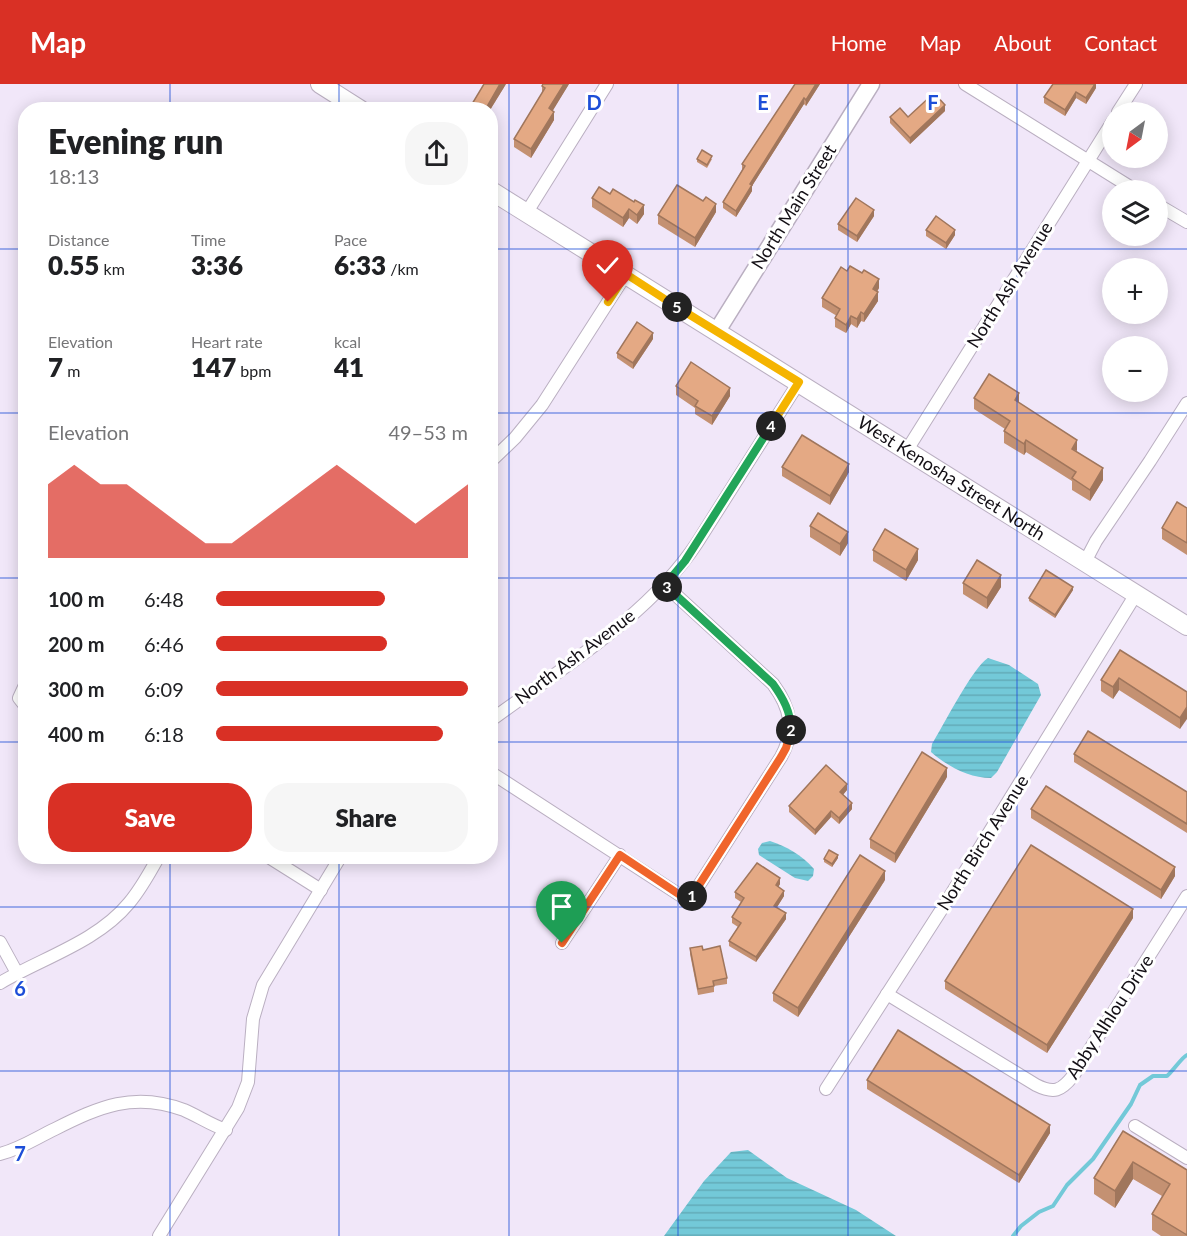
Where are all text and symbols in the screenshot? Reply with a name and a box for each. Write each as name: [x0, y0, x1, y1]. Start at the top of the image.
text: Map: [30, 25, 86, 59]
text: Home: [831, 30, 887, 55]
text: Map: [920, 30, 961, 55]
text: About: [994, 30, 1051, 55]
text: Contact: [1084, 30, 1157, 55]
text: D: [586, 90, 602, 114]
text: E: [757, 90, 769, 114]
text: F: [927, 90, 939, 114]
north arrow: [1102, 102, 1168, 168]
map controls: [1102, 102, 1168, 402]
text: Evening run: [48, 121, 223, 161]
button: share: [405, 122, 468, 185]
street label: North Main Street: [746, 140, 841, 273]
text: 18:13: [48, 164, 99, 188]
button: layers: [1102, 180, 1168, 246]
street label: North Ash Avenue: [962, 217, 1057, 352]
text: Distance: [48, 230, 109, 249]
text: Time: [191, 230, 226, 249]
text: Pace: [334, 230, 367, 249]
pin: [582, 240, 633, 302]
text: 0.55: [48, 249, 99, 281]
text: 3:36: [191, 249, 243, 281]
text: 6:33: [334, 249, 386, 281]
icon: check: [591, 249, 624, 282]
button: +: [1102, 258, 1168, 324]
text: km: [99, 259, 125, 278]
text: /km: [386, 259, 419, 278]
pin: 5: [662, 292, 692, 322]
text: 5: [672, 297, 682, 316]
text: Elevation: [48, 332, 113, 351]
text: Heart rate: [191, 332, 263, 351]
text: kcal: [334, 332, 361, 351]
button: −: [1102, 336, 1168, 402]
text: 7: [48, 351, 63, 383]
text: 147: [191, 351, 236, 383]
text: 41: [334, 351, 364, 383]
text: m: [63, 361, 80, 380]
text: bpm: [236, 361, 271, 380]
pin: 4: [756, 411, 786, 441]
street label: West Kenosha Street North: [854, 411, 1050, 545]
text: 4: [766, 416, 776, 435]
text: Elevation: [48, 420, 129, 444]
text: 49–53 m: [388, 420, 468, 444]
pin: 3: [652, 572, 682, 602]
text: 3: [662, 577, 672, 596]
text: 100 m: [48, 587, 104, 611]
text: 6:48: [144, 587, 184, 611]
street label: North Ash Avenue: [510, 604, 639, 708]
text: 200 m: [48, 632, 104, 656]
text: 6:46: [144, 632, 184, 656]
text: 300 m: [48, 677, 104, 701]
text: 6:09: [144, 677, 184, 701]
pin: 2: [776, 715, 806, 745]
text: 2: [786, 720, 796, 739]
text: 400 m: [48, 722, 104, 746]
text: 6:18: [144, 722, 184, 746]
street label: North Birch Avenue: [932, 771, 1033, 914]
button: Save: [48, 783, 252, 852]
button: Share: [264, 783, 468, 852]
pin: [536, 881, 587, 943]
pin: 1: [677, 881, 707, 911]
text: 1: [687, 886, 697, 905]
icon: arrive: [545, 890, 578, 923]
street label: Abby Alhlou Drive: [1061, 950, 1157, 1083]
text: 6: [14, 976, 26, 1000]
text: 7: [14, 1141, 26, 1165]

